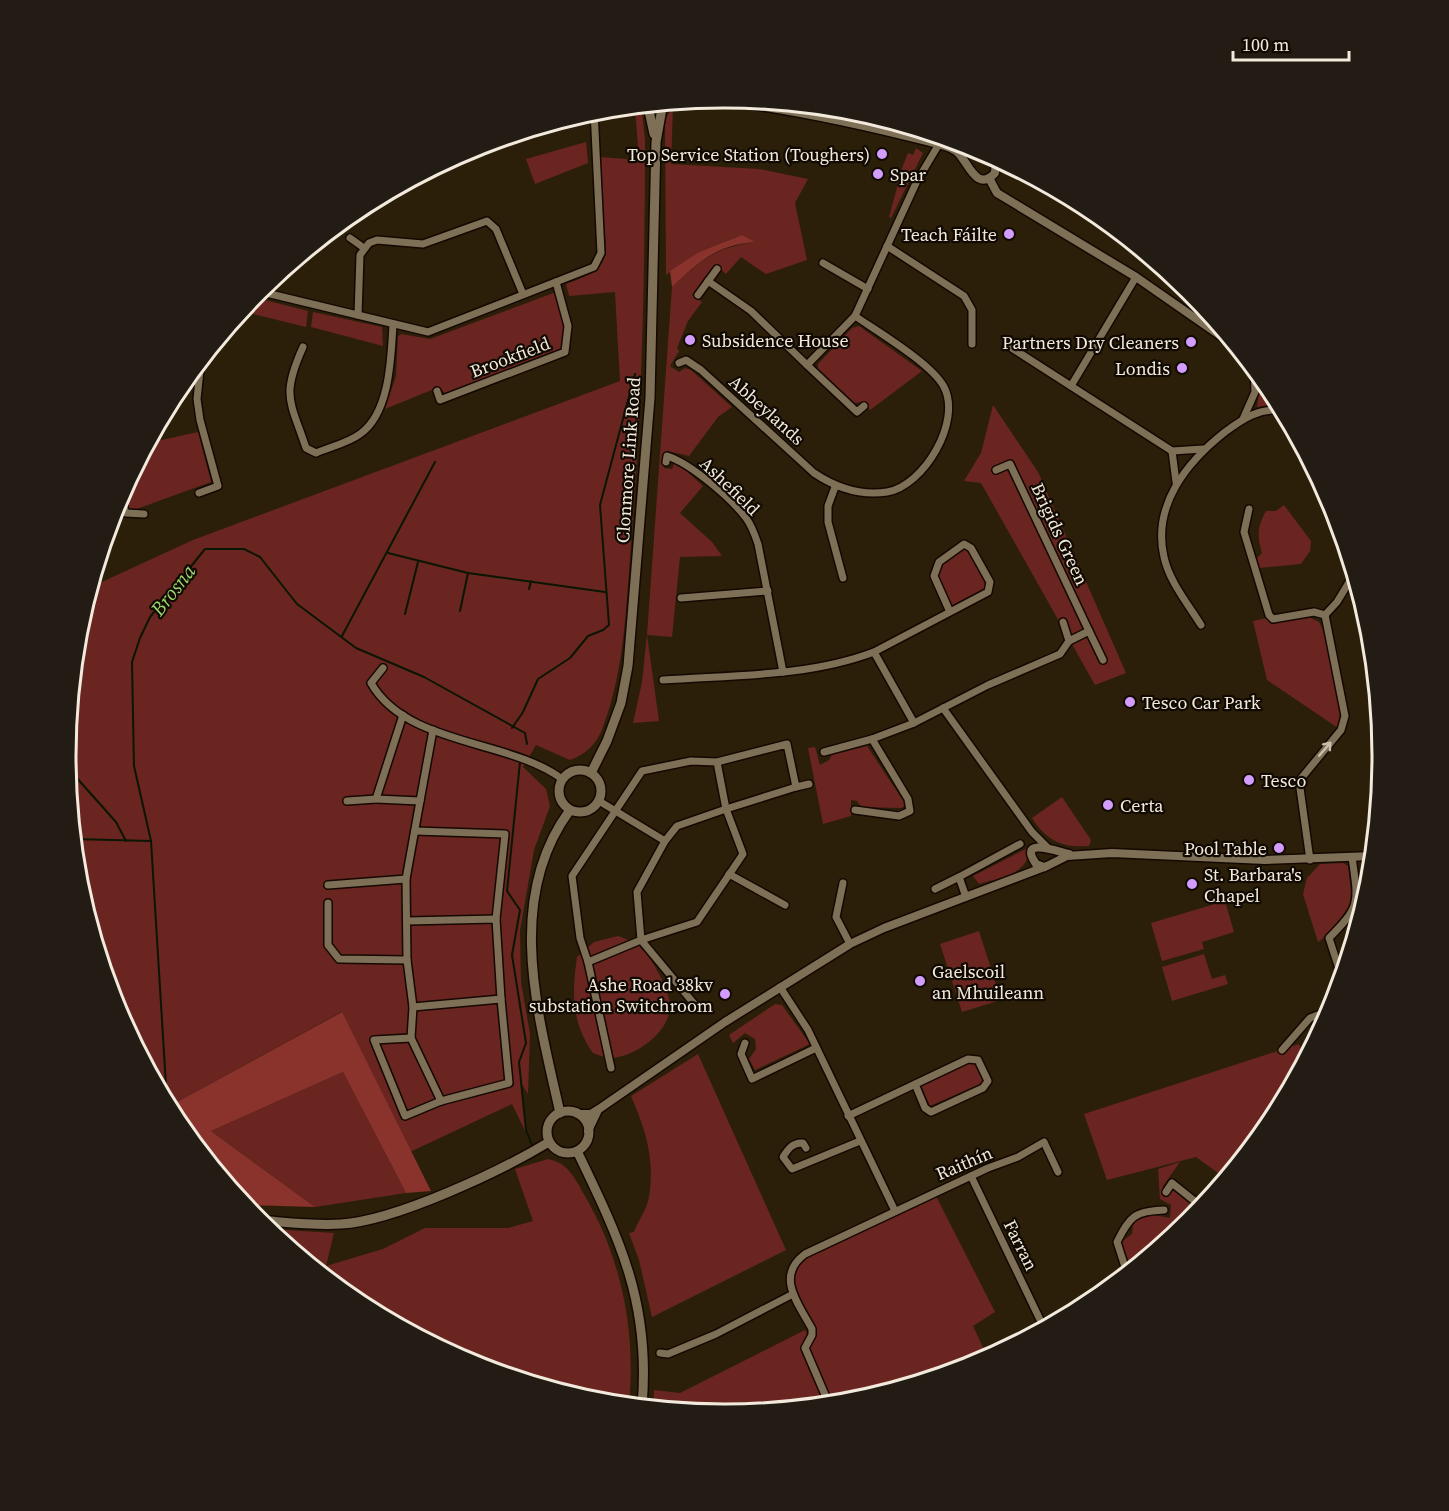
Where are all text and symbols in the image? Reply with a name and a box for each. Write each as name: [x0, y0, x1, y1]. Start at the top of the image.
scale bar: [1233, 24, 1348, 62]
text: 100 m: [1242, 32, 1289, 57]
place label: Top Service Station (Toughers): [627, 142, 870, 167]
marker: Top Service Station (Toughers): [875, 147, 889, 161]
place label: Spar: [890, 162, 927, 187]
marker: Spar: [871, 167, 885, 181]
place label: Teach Fáilte: [901, 222, 997, 247]
marker: Teach Fáilte: [1002, 227, 1016, 241]
place label: Subsidence House: [702, 328, 849, 353]
street label: Brookfield: [466, 330, 554, 384]
place label: Partners Dry Cleaners: [1002, 330, 1179, 355]
marker: Subsidence House: [683, 333, 697, 347]
marker: Partners Dry Cleaners: [1184, 335, 1198, 349]
place label: Londis: [1115, 356, 1170, 381]
marker: Londis: [1175, 361, 1189, 375]
street label: Abbeylands: [724, 369, 810, 451]
street label: Clonmore Link Road: [610, 376, 646, 544]
street label: Ashefield: [694, 451, 766, 521]
street label: Brigids Green: [1025, 479, 1095, 589]
water label: Brosna: [143, 558, 202, 622]
place label: Tesco Car Park: [1142, 690, 1261, 715]
marker: Tesco Car Park: [1123, 695, 1137, 709]
one-way arrow: [1318, 742, 1332, 757]
place label: Tesco: [1261, 768, 1306, 793]
marker: Tesco: [1242, 773, 1256, 787]
place label: Certa: [1120, 793, 1164, 818]
marker: Certa: [1101, 798, 1115, 812]
place label: Pool Table: [1184, 836, 1267, 861]
marker: Pool Table: [1272, 841, 1286, 855]
place label: St. Barbara's Chapel: [1204, 862, 1302, 908]
marker: St. Barbara's Chapel: [1185, 877, 1199, 891]
place label: Gaelscoil an Mhuileann: [932, 959, 1044, 1005]
place label: Ashe Road 38kv substation Switchroom: [529, 972, 713, 1018]
marker: Gaelscoil an Mhuileann: [913, 974, 927, 988]
marker: Ashe Road 38kv substation Switchroom: [718, 987, 732, 1001]
street label: Raithín: [932, 1140, 996, 1186]
street label: Farran: [998, 1215, 1044, 1275]

